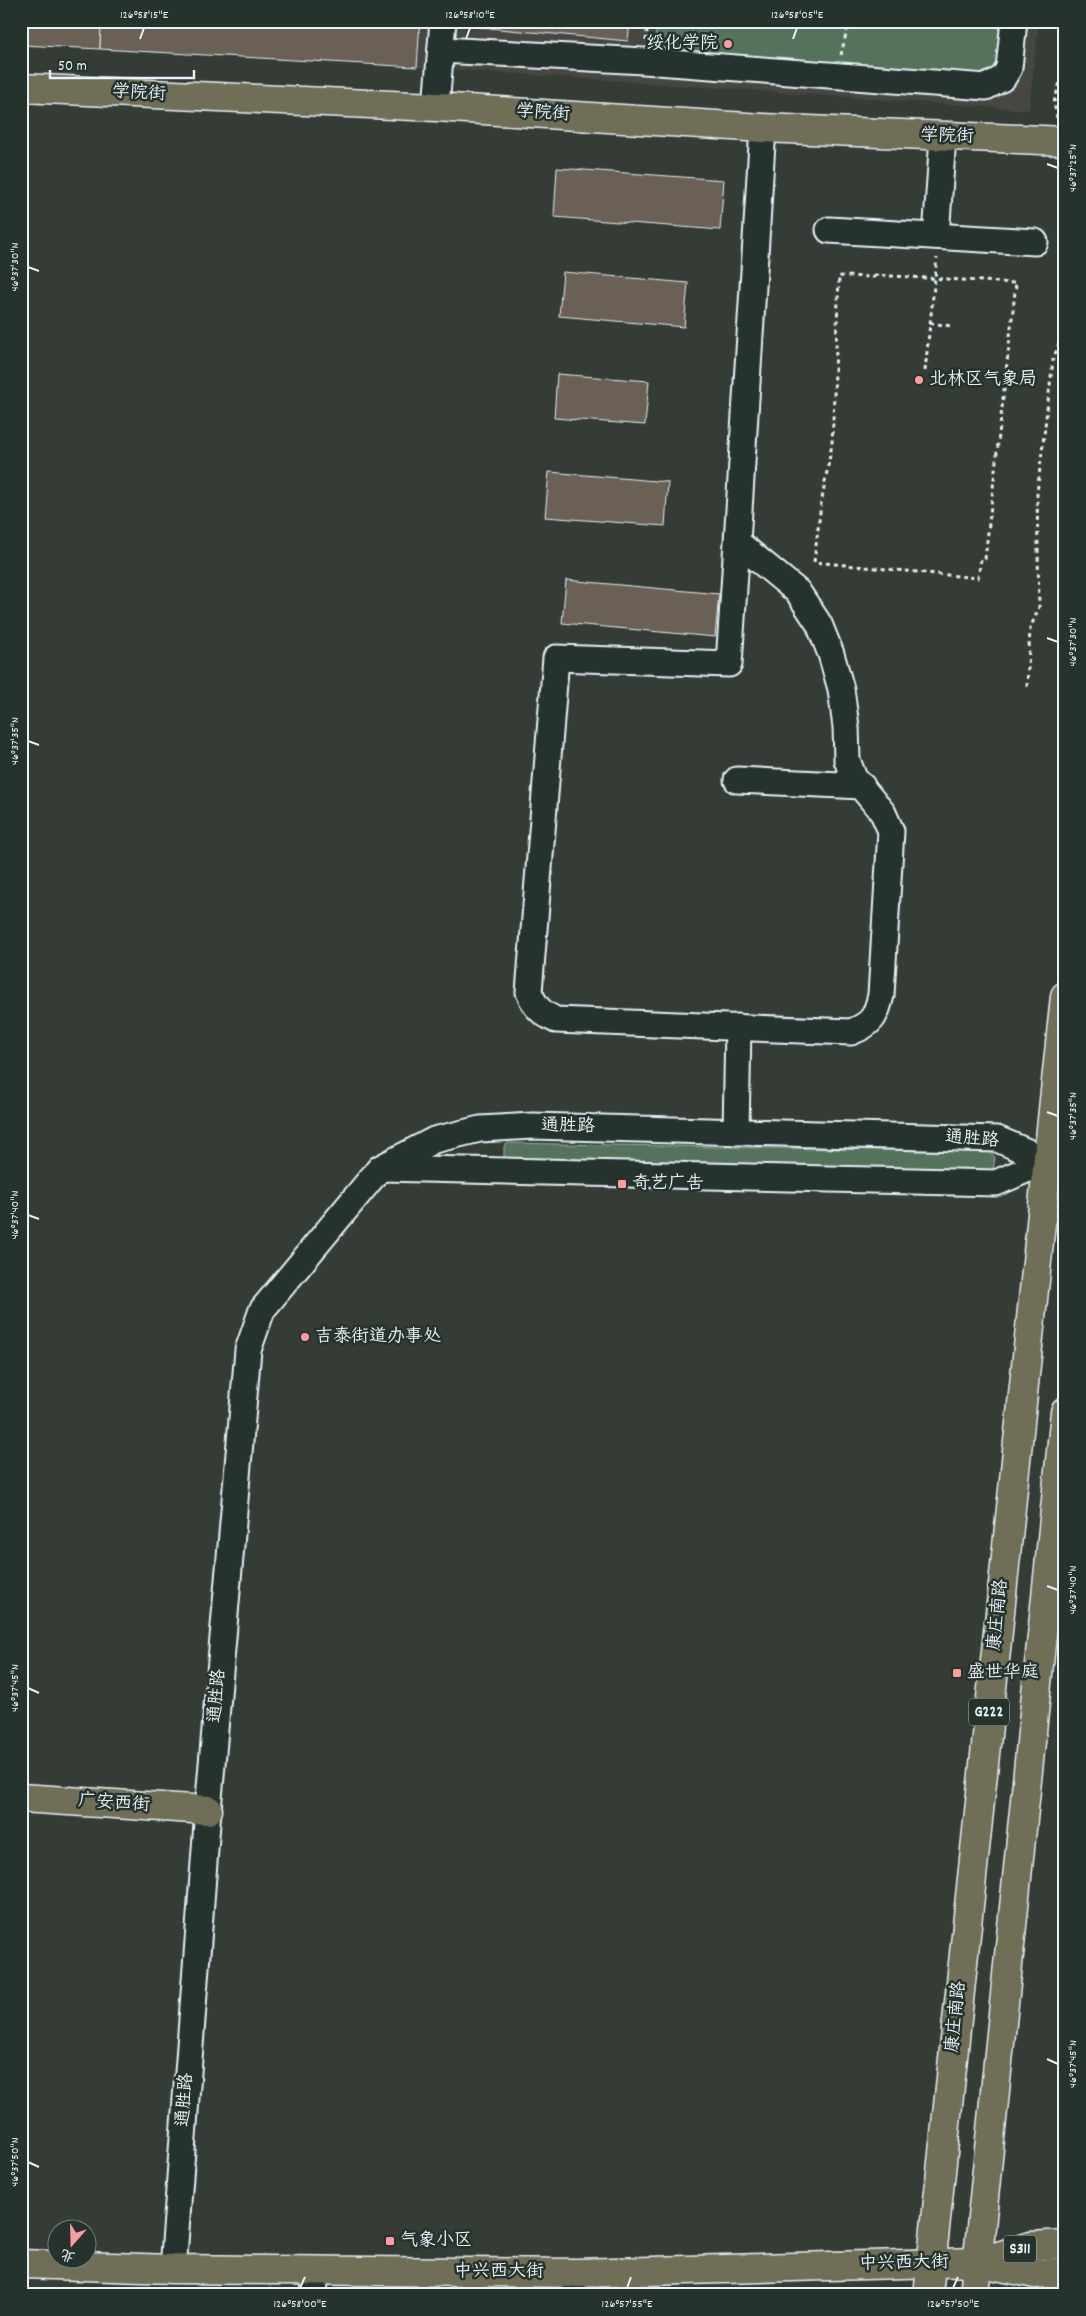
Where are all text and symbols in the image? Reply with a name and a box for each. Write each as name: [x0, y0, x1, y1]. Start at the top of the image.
text: 126°58'15"E: [120, 7, 169, 24]
text: 126°58'10"E: [445, 7, 495, 24]
text: 126°58'05"E: [771, 7, 824, 24]
place label: 绥化学院: [646, 32, 718, 57]
marker: 绥化学院: [722, 38, 734, 50]
scale bar: [50, 48, 194, 80]
text: 50 m: [58, 56, 87, 78]
street label: 学院街: [111, 80, 167, 108]
street label: 学院街: [515, 100, 571, 128]
street label: 学院街: [920, 124, 974, 150]
text: 46°37'25"N: [1065, 144, 1082, 192]
text: 46°37'30"N: [7, 242, 24, 292]
place label: 北林区气象局: [929, 368, 1037, 393]
marker: 北林区气象局: [913, 374, 925, 386]
text: 46°37'30"N: [1065, 617, 1082, 667]
text: 46°37'35"N: [7, 717, 24, 765]
text: 46°37'35"N: [1065, 1092, 1082, 1140]
street label: 通胜路: [541, 1114, 595, 1140]
street label: 通胜路: [944, 1125, 1000, 1155]
place label: 奇艺广告: [632, 1172, 704, 1197]
marker: 奇艺广告: [616, 1178, 628, 1190]
text: 46°37'40"N: [7, 1191, 24, 1239]
place label: 吉泰街道办事处: [315, 1325, 441, 1350]
marker: 吉泰街道办事处: [299, 1331, 311, 1343]
text: 46°37'40"N: [1065, 1566, 1082, 1614]
street label: 康庄南路: [983, 1578, 1015, 1652]
place label: 盛世华庭: [967, 1661, 1039, 1686]
text: 46°37'45"N: [7, 1664, 24, 1712]
marker: 盛世华庭: [951, 1667, 963, 1679]
street label: 通胜路: [203, 1668, 233, 1724]
road number: G222: [969, 1698, 1009, 1725]
street label: 广安西街: [77, 1789, 151, 1819]
street label: 康庄南路: [941, 1980, 973, 2054]
text: 46°37'45"N: [1065, 2040, 1082, 2088]
street label: 通胜路: [172, 2072, 200, 2128]
text: 46°37'50"N: [7, 2137, 24, 2187]
north arrow: [48, 2218, 98, 2268]
place label: 气象小区: [400, 2229, 472, 2254]
marker: 气象小区: [384, 2235, 396, 2247]
road number: S311: [1004, 2236, 1036, 2262]
text: 北: [58, 2243, 78, 2266]
street label: 中兴西大街: [859, 2251, 949, 2277]
street label: 中兴西大街: [454, 2260, 544, 2285]
text: 126°58'00"E: [273, 2296, 327, 2313]
text: 126°57'55"E: [602, 2296, 653, 2313]
text: 126°57'50"E: [927, 2296, 980, 2313]

